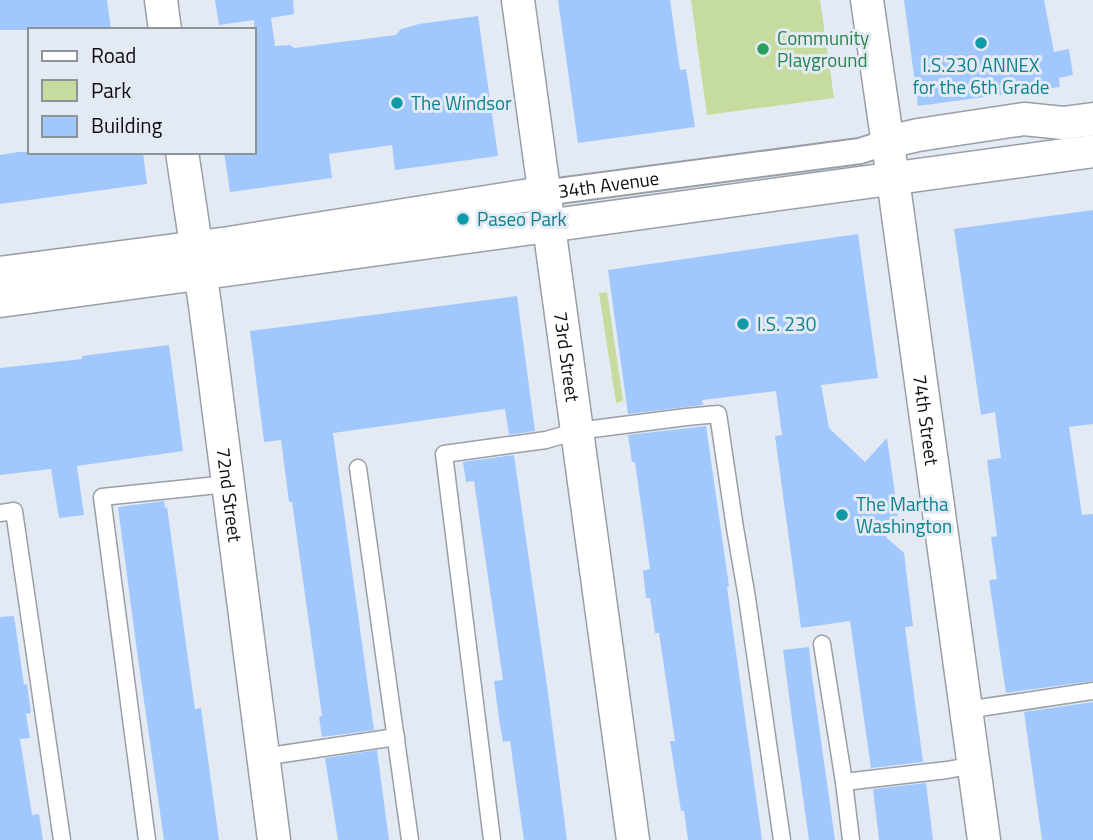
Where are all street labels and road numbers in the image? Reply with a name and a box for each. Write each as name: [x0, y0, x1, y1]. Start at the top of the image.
street label: 34th Avenue: [556, 163, 661, 205]
street label: 73rd Street: [547, 310, 588, 404]
street label: 74th Street: [906, 373, 947, 467]
street label: 72nd Street: [210, 446, 250, 544]

